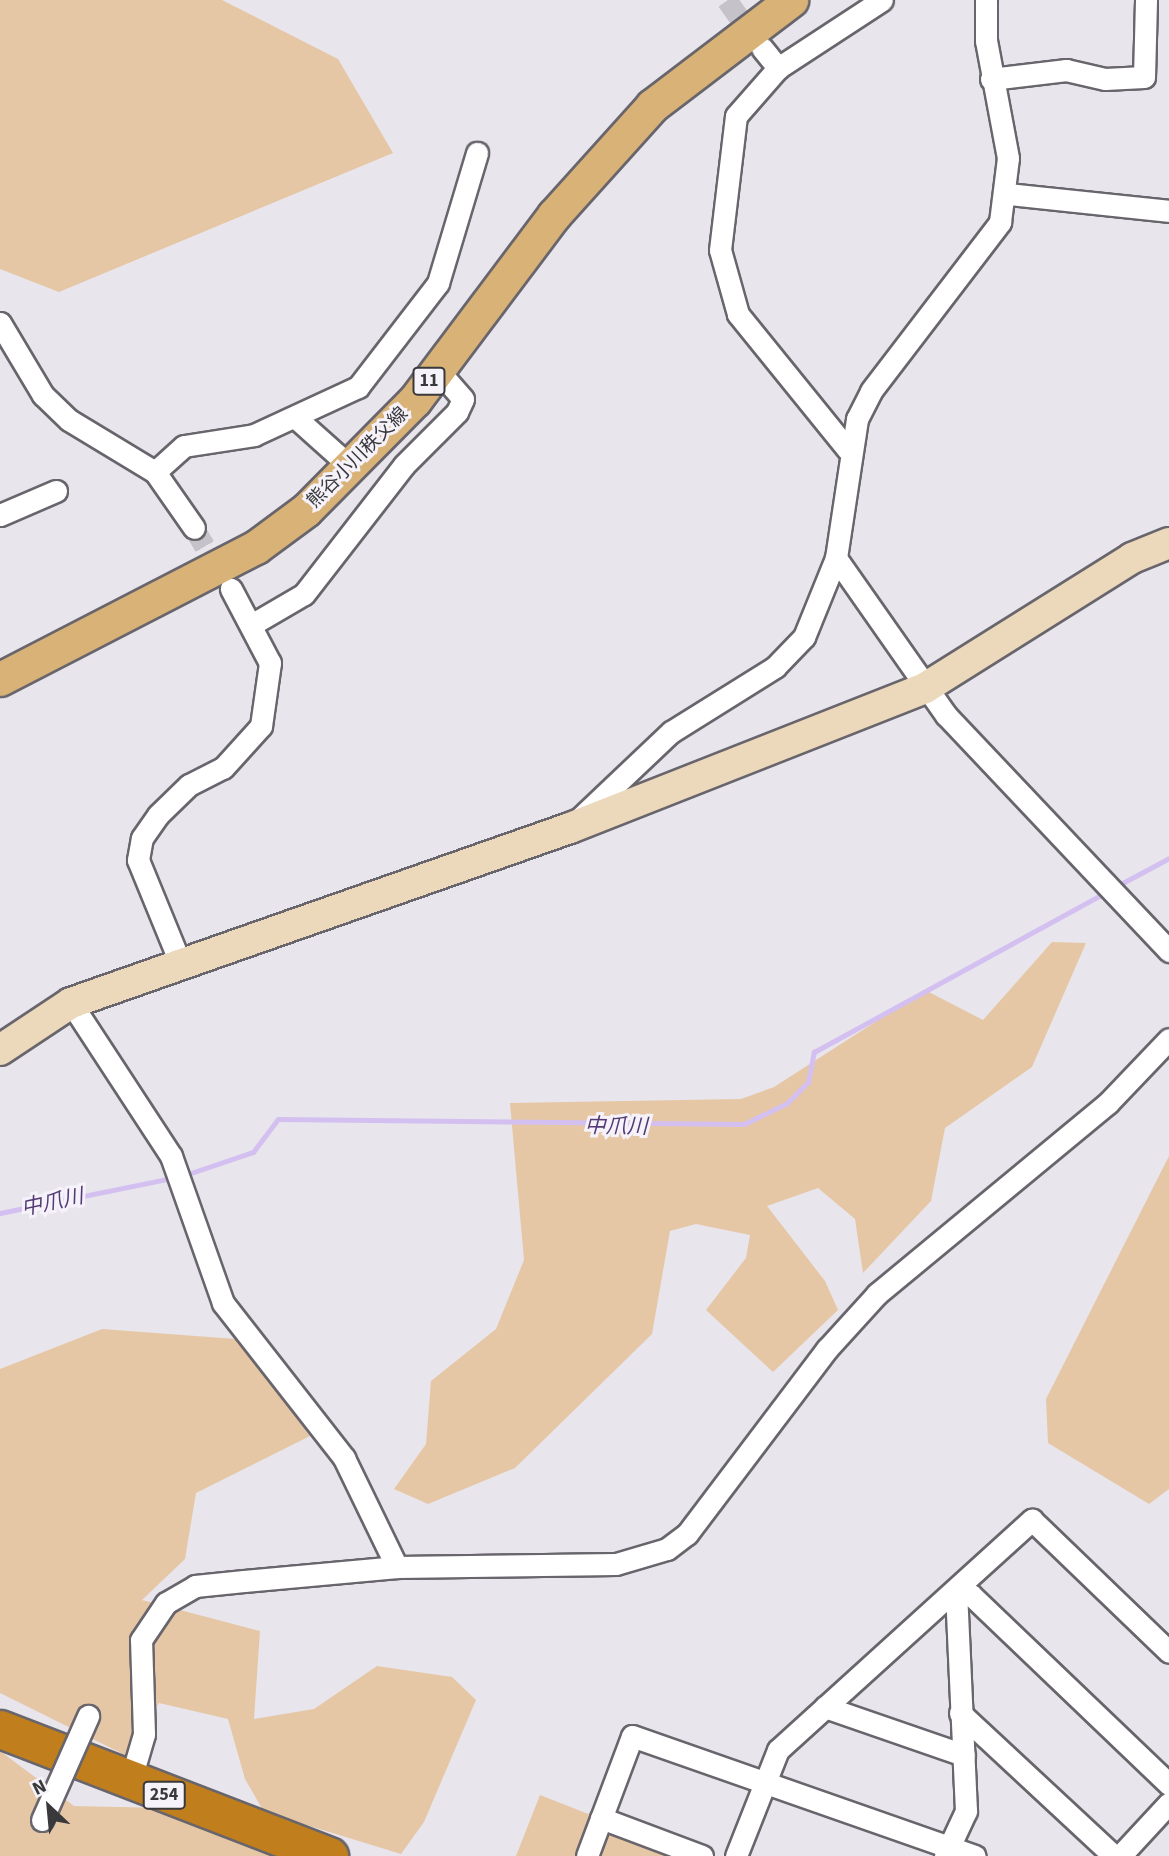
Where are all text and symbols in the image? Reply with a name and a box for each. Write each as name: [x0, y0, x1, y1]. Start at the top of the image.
road number: 11: [412, 366, 446, 396]
street label: 熊谷小川秩父線: [303, 403, 413, 513]
water label: 中爪川: [584, 1113, 648, 1139]
water label: 中爪川: [19, 1183, 85, 1221]
north arrow: [14, 1772, 84, 1842]
text: N: [28, 1773, 51, 1803]
road number: 254: [141, 1780, 187, 1810]

